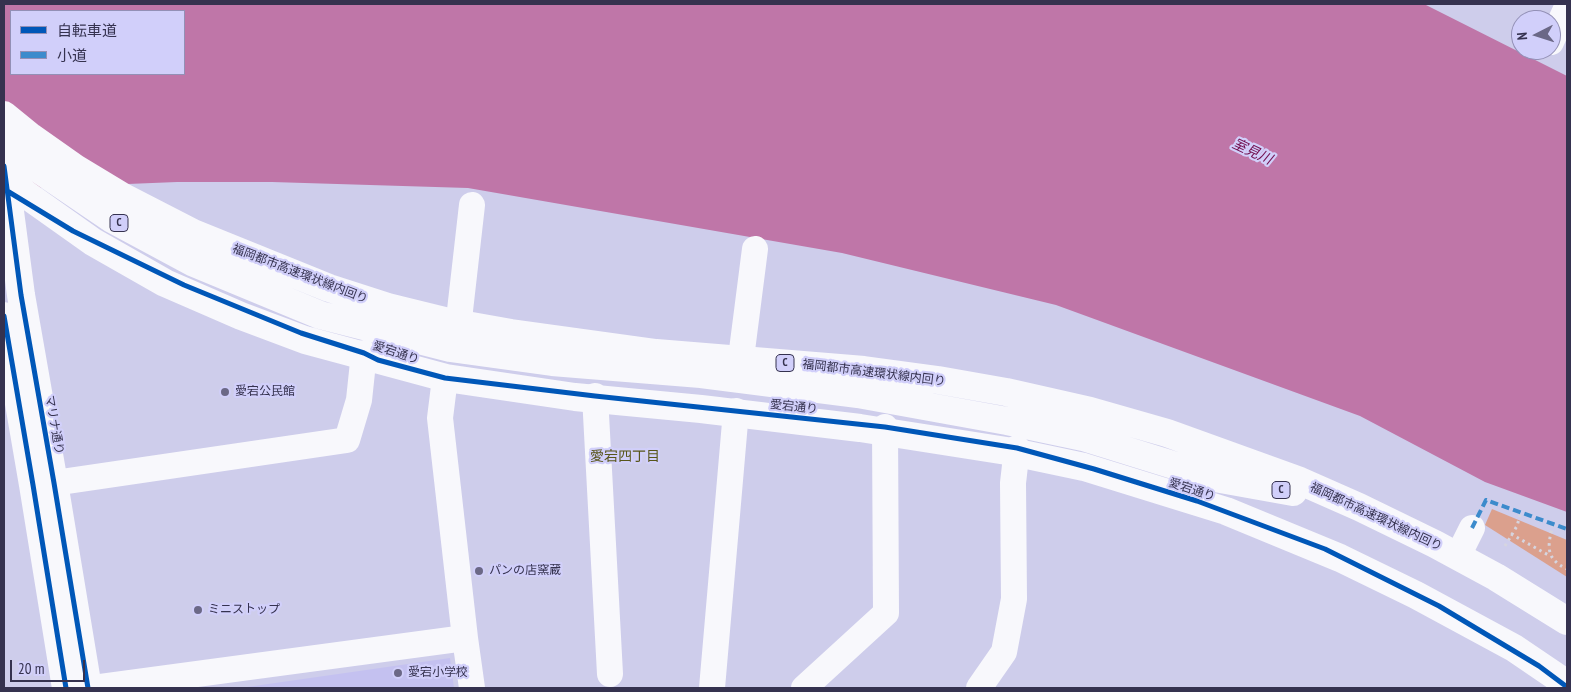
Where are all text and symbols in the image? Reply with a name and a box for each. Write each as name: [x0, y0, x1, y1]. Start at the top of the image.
legend: [10, 10, 185, 75]
north arrow: [1511, 10, 1561, 60]
text: 自転車道: [57, 21, 117, 40]
text: N: [1513, 32, 1531, 41]
text: 小道: [57, 46, 87, 65]
water label: 室見川: [1229, 136, 1275, 168]
road number: C: [110, 214, 128, 232]
street label: 福岡都市高速環状線内回り: [230, 241, 370, 307]
street label: 愛宕通り: [371, 339, 421, 367]
road number: C: [776, 354, 794, 372]
street label: 福岡都市高速環状線内回り: [802, 357, 946, 389]
place label: 愛宕公民館: [235, 385, 295, 399]
marker: 愛宕公民館: [219, 386, 231, 398]
street label: マリナ通り: [42, 394, 66, 456]
street label: 愛宕通り: [769, 397, 819, 417]
district label: 愛宕四丁目: [590, 449, 660, 465]
street label: 愛宕通り: [1167, 476, 1217, 504]
street label: 福岡都市高速環状線内回り: [1308, 480, 1444, 554]
road number: C: [1272, 482, 1290, 498]
place label: パンの店窯蔵: [489, 564, 561, 578]
marker: パンの店窯蔵: [473, 565, 485, 577]
place label: ミニストップ: [208, 603, 280, 617]
marker: ミニストップ: [192, 604, 204, 616]
scale bar: [12, 650, 88, 682]
text: 20 m: [18, 659, 44, 678]
place label: 愛宕小学校: [408, 666, 468, 680]
marker: 愛宕小学校: [392, 667, 404, 679]

